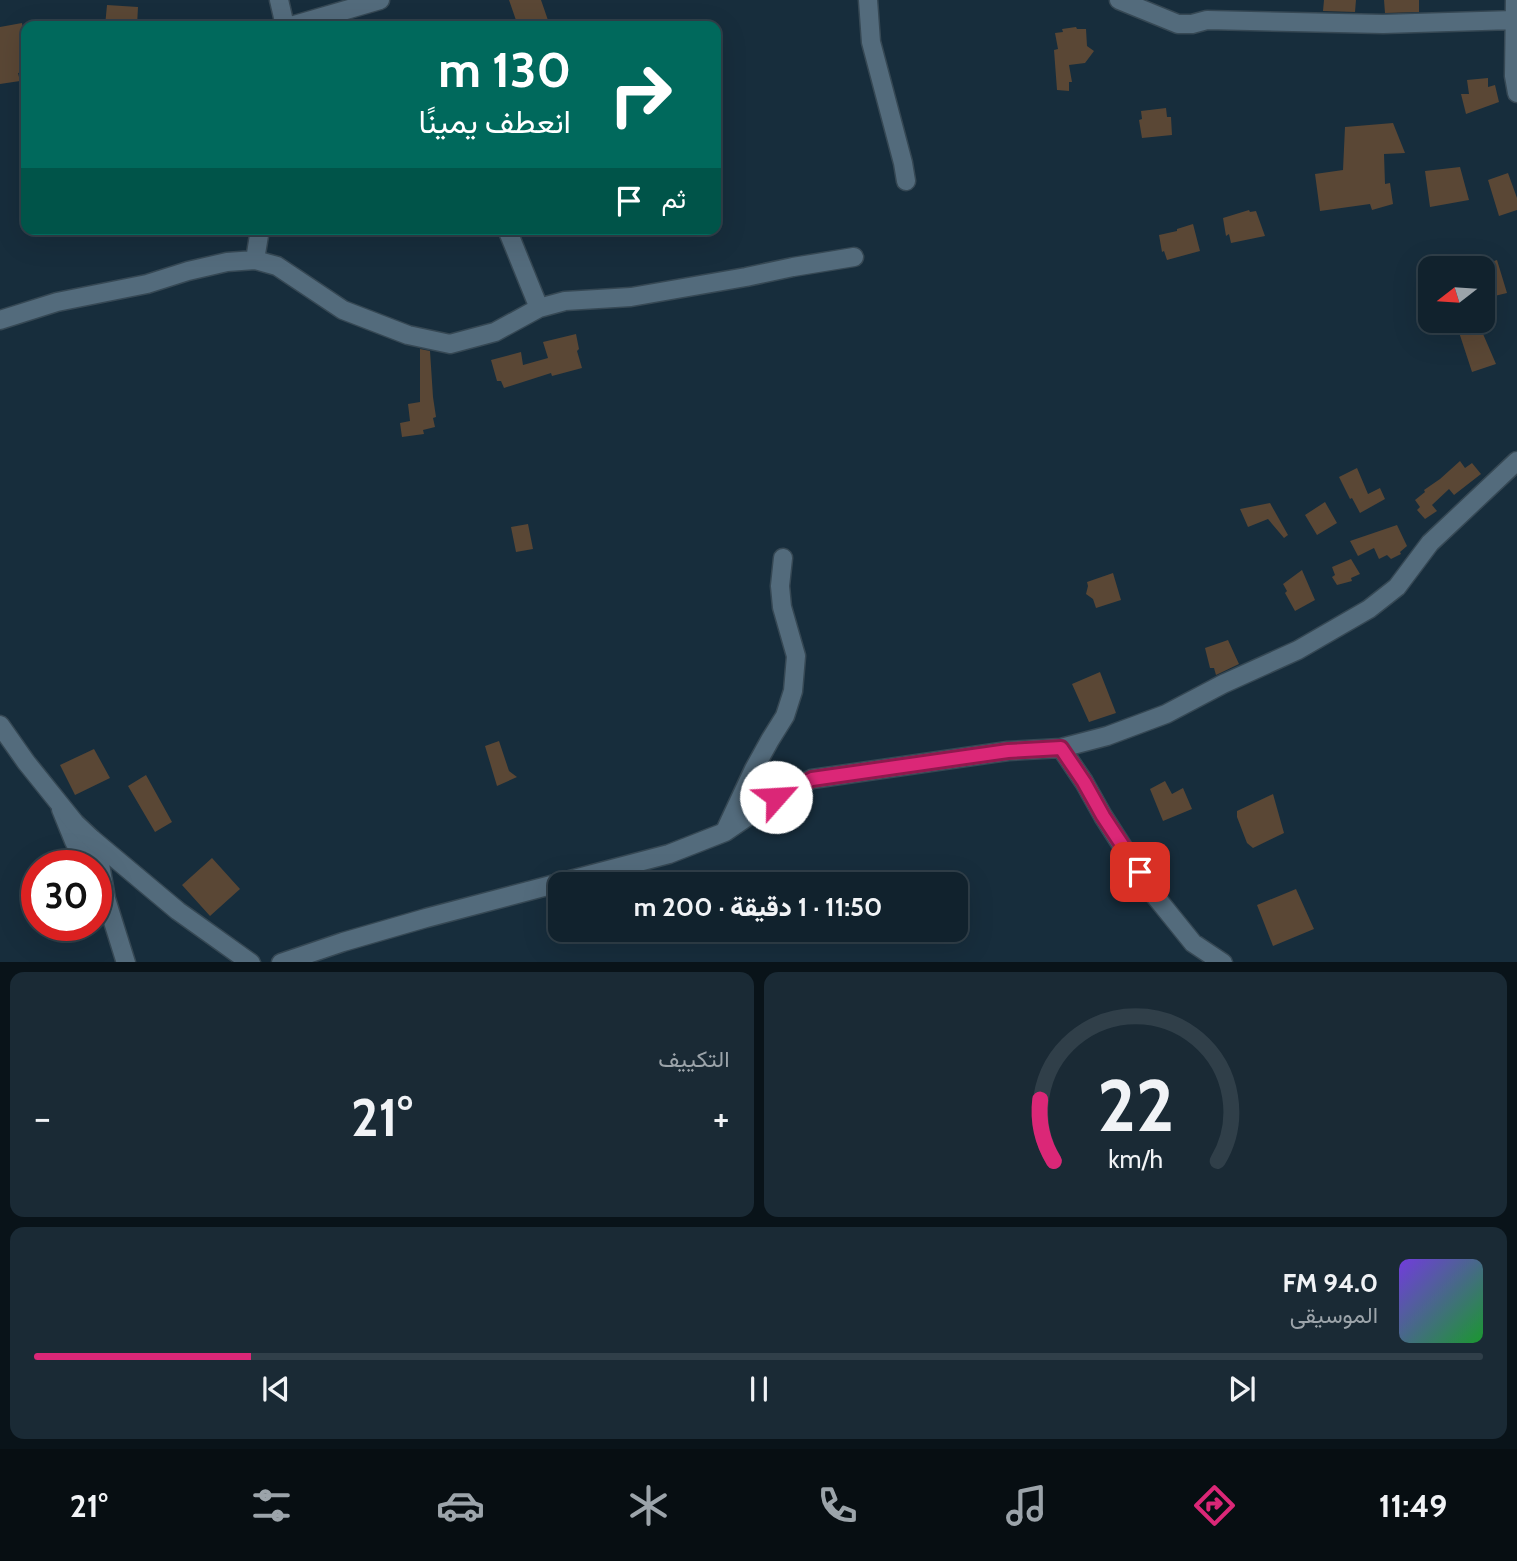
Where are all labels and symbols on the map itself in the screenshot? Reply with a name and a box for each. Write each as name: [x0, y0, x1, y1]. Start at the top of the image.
north arrow: [1418, 256, 1494, 332]
position arrow: [739, 760, 813, 834]
pin: [1110, 842, 1170, 902]
speed limit sign: 30: [21, 850, 112, 941]

